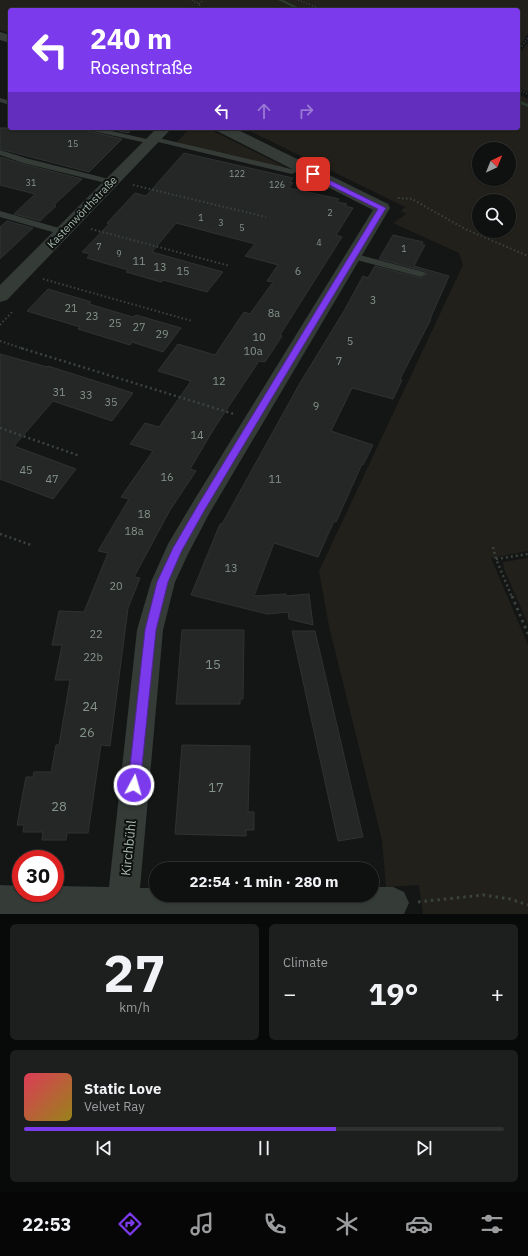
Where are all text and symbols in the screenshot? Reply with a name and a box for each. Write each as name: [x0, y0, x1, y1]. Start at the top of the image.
text: 240 m: [90, 20, 172, 57]
icon: left: [24, 24, 76, 76]
text: Rosenstraße: [90, 56, 193, 79]
icon: left: [211, 100, 233, 122]
icon: ahead: [253, 100, 275, 122]
icon: right: [295, 100, 317, 122]
house number: 15: [68, 138, 78, 149]
north arrow: [472, 142, 516, 186]
map controls: [472, 142, 516, 238]
pin: [296, 157, 330, 191]
icon: arrive: [302, 163, 324, 185]
house number: 122: [229, 168, 245, 179]
street label: Kastenwörthstraße: [44, 173, 120, 251]
house number: 31: [26, 177, 36, 188]
house number: 126: [269, 179, 285, 190]
button: search: [472, 194, 516, 238]
house number: 2: [327, 207, 333, 218]
house number: 1: [198, 212, 204, 223]
house number: 3: [218, 217, 224, 228]
house number: 5: [239, 222, 245, 233]
house number: 4: [316, 237, 322, 248]
house number: 7: [96, 241, 102, 252]
house number: 1: [401, 243, 407, 254]
house number: 9: [116, 248, 122, 259]
house number: 11: [132, 254, 146, 268]
house number: 13: [153, 260, 167, 274]
house number: 15: [176, 264, 190, 278]
house number: 6: [295, 264, 301, 278]
house number: 3: [370, 293, 376, 307]
house number: 21: [64, 301, 78, 315]
house number: 8a: [268, 306, 280, 320]
house number: 23: [85, 309, 99, 323]
house number: 25: [108, 316, 122, 330]
house number: 27: [132, 320, 146, 334]
house number: 29: [155, 327, 169, 341]
house number: 10: [252, 330, 266, 344]
house number: 5: [347, 334, 353, 348]
house number: 10a: [243, 344, 263, 358]
house number: 7: [336, 354, 342, 368]
house number: 12: [212, 374, 226, 388]
house number: 31: [52, 385, 66, 399]
house number: 33: [79, 388, 93, 402]
house number: 35: [104, 395, 118, 409]
house number: 9: [313, 399, 319, 413]
house number: 14: [190, 428, 204, 442]
house number: 45: [19, 463, 33, 477]
house number: 16: [160, 470, 174, 484]
house number: 47: [45, 472, 59, 486]
house number: 11: [268, 472, 282, 486]
house number: 18: [137, 507, 151, 521]
house number: 18a: [124, 524, 144, 538]
house number: 13: [224, 561, 238, 575]
house number: 20: [109, 579, 123, 593]
house number: 22: [89, 627, 103, 641]
house number: 22b: [83, 650, 103, 664]
house number: 15: [205, 656, 221, 673]
house number: 24: [82, 698, 98, 715]
house number: 26: [79, 724, 95, 741]
position arrow: [113, 764, 155, 806]
house number: 17: [208, 779, 224, 796]
house number: 28: [51, 798, 67, 815]
street label: Kirchbühl: [117, 819, 140, 877]
speed limit sign: 30: [12, 850, 64, 902]
text: 22:54 · 1 min · 280 m: [190, 872, 338, 891]
text: 27: [103, 939, 166, 1006]
text: Climate: [283, 954, 328, 971]
text: 19°: [368, 974, 419, 1013]
text: −: [283, 979, 296, 1008]
text: +: [491, 979, 504, 1008]
text: km/h: [119, 999, 150, 1016]
text: Static Love: [84, 1079, 161, 1098]
text: Velvet Ray: [84, 1098, 145, 1115]
icon: previous: [93, 1137, 115, 1159]
icon: pause: [253, 1137, 275, 1159]
icon: next: [413, 1137, 435, 1159]
icon: directions: [116, 1210, 144, 1238]
icon: music: [188, 1210, 216, 1238]
icon: phone: [261, 1210, 289, 1238]
icon: climate: [333, 1210, 361, 1238]
icon: car: [405, 1210, 433, 1238]
icon: filters: [478, 1210, 506, 1238]
text: 22:53: [22, 1213, 71, 1236]

